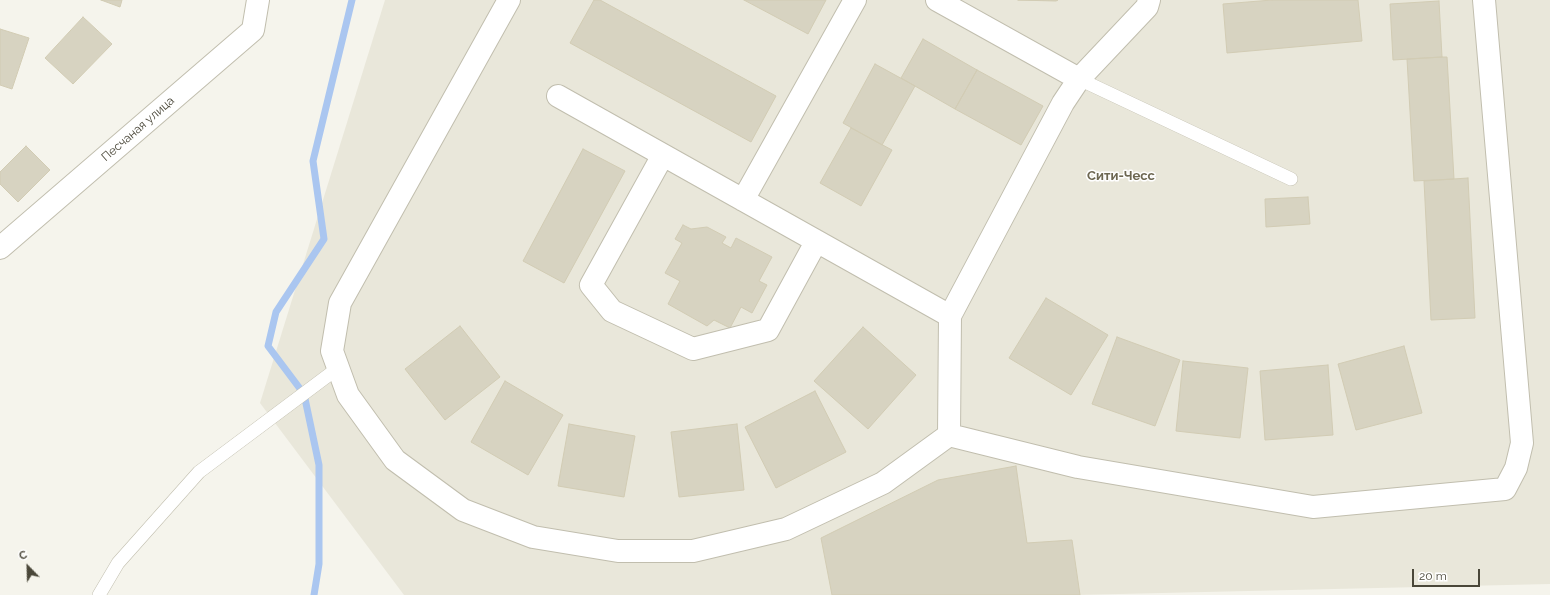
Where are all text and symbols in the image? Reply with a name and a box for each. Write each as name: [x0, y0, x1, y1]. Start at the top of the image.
street label: Песчаная улица: [99, 93, 177, 165]
district label: Сити-Чесс: [1087, 168, 1155, 184]
north arrow: [8, 547, 48, 587]
text: С: [17, 548, 29, 563]
scale bar: [1414, 561, 1482, 587]
text: 20 m: [1419, 569, 1447, 583]

